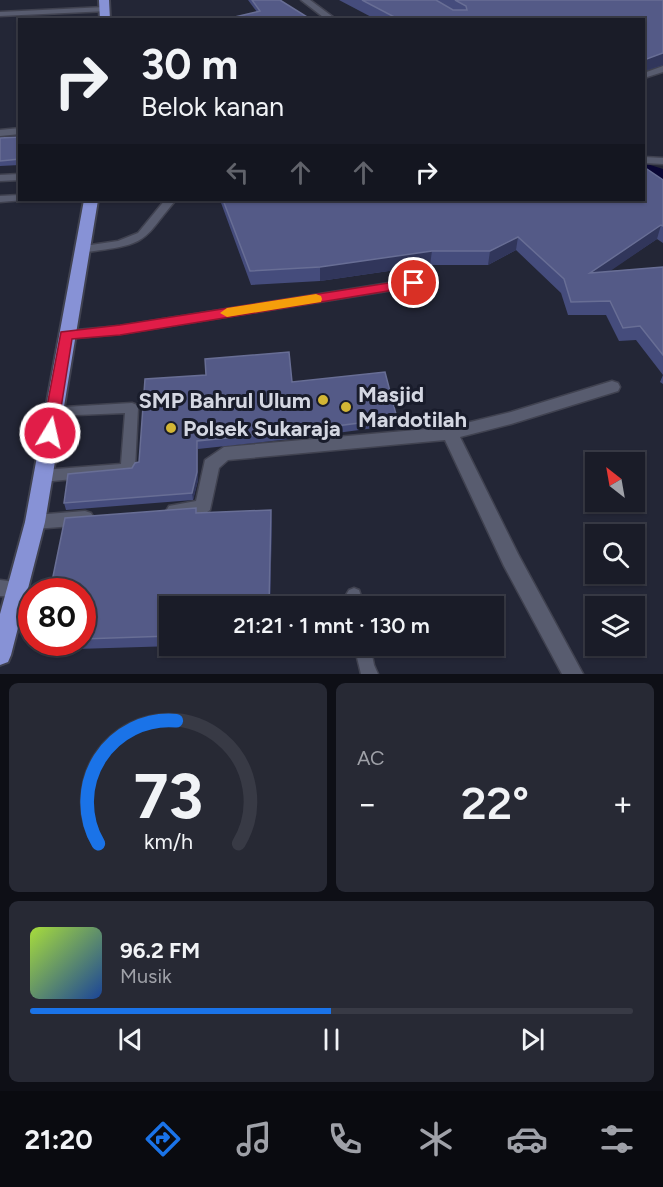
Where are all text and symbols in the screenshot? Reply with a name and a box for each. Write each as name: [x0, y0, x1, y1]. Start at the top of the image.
text: 30 m: [141, 39, 238, 90]
icon: right: [42, 42, 120, 120]
text: Belok kanan: [141, 90, 284, 123]
icon: left: [221, 156, 254, 189]
icon: ahead: [284, 156, 317, 189]
icon: ahead: [347, 156, 380, 189]
icon: right: [410, 156, 443, 189]
pin: [388, 257, 439, 308]
icon: arrive: [397, 266, 430, 299]
place label: Masjid Mardotilah: [358, 381, 467, 433]
place label: SMP Bahrul Ulum: [138, 387, 311, 414]
marker: SMP Bahrul Ulum: [316, 393, 330, 407]
marker: Masjid Mardotilah: [339, 400, 353, 414]
position arrow: [18, 401, 82, 465]
place label: Polsek Sukaraja: [183, 415, 341, 442]
marker: Polsek Sukaraja: [164, 421, 178, 435]
north arrow: [585, 452, 645, 512]
map controls: [585, 452, 645, 656]
button: search: [585, 524, 645, 584]
speed limit sign: 80: [18, 578, 96, 656]
button: layers: [585, 596, 645, 656]
text: 21:21 · 1 mnt · 130 m: [233, 612, 430, 639]
text: AC: [357, 746, 385, 770]
text: 73: [133, 759, 203, 834]
text: 22°: [461, 776, 529, 830]
text: −: [357, 784, 378, 823]
text: +: [612, 784, 633, 823]
text: km/h: [144, 830, 192, 855]
text: 96.2 FM: [120, 937, 200, 964]
text: Musik: [120, 964, 172, 988]
icon: previous: [114, 1023, 147, 1056]
icon: pause: [315, 1023, 348, 1056]
icon: next: [516, 1023, 549, 1056]
icon: directions: [142, 1118, 184, 1160]
icon: music: [233, 1118, 275, 1160]
icon: phone: [324, 1118, 366, 1160]
icon: climate: [415, 1118, 457, 1160]
icon: car: [506, 1118, 548, 1160]
icon: filters: [596, 1118, 638, 1160]
text: 21:20: [24, 1123, 93, 1156]

